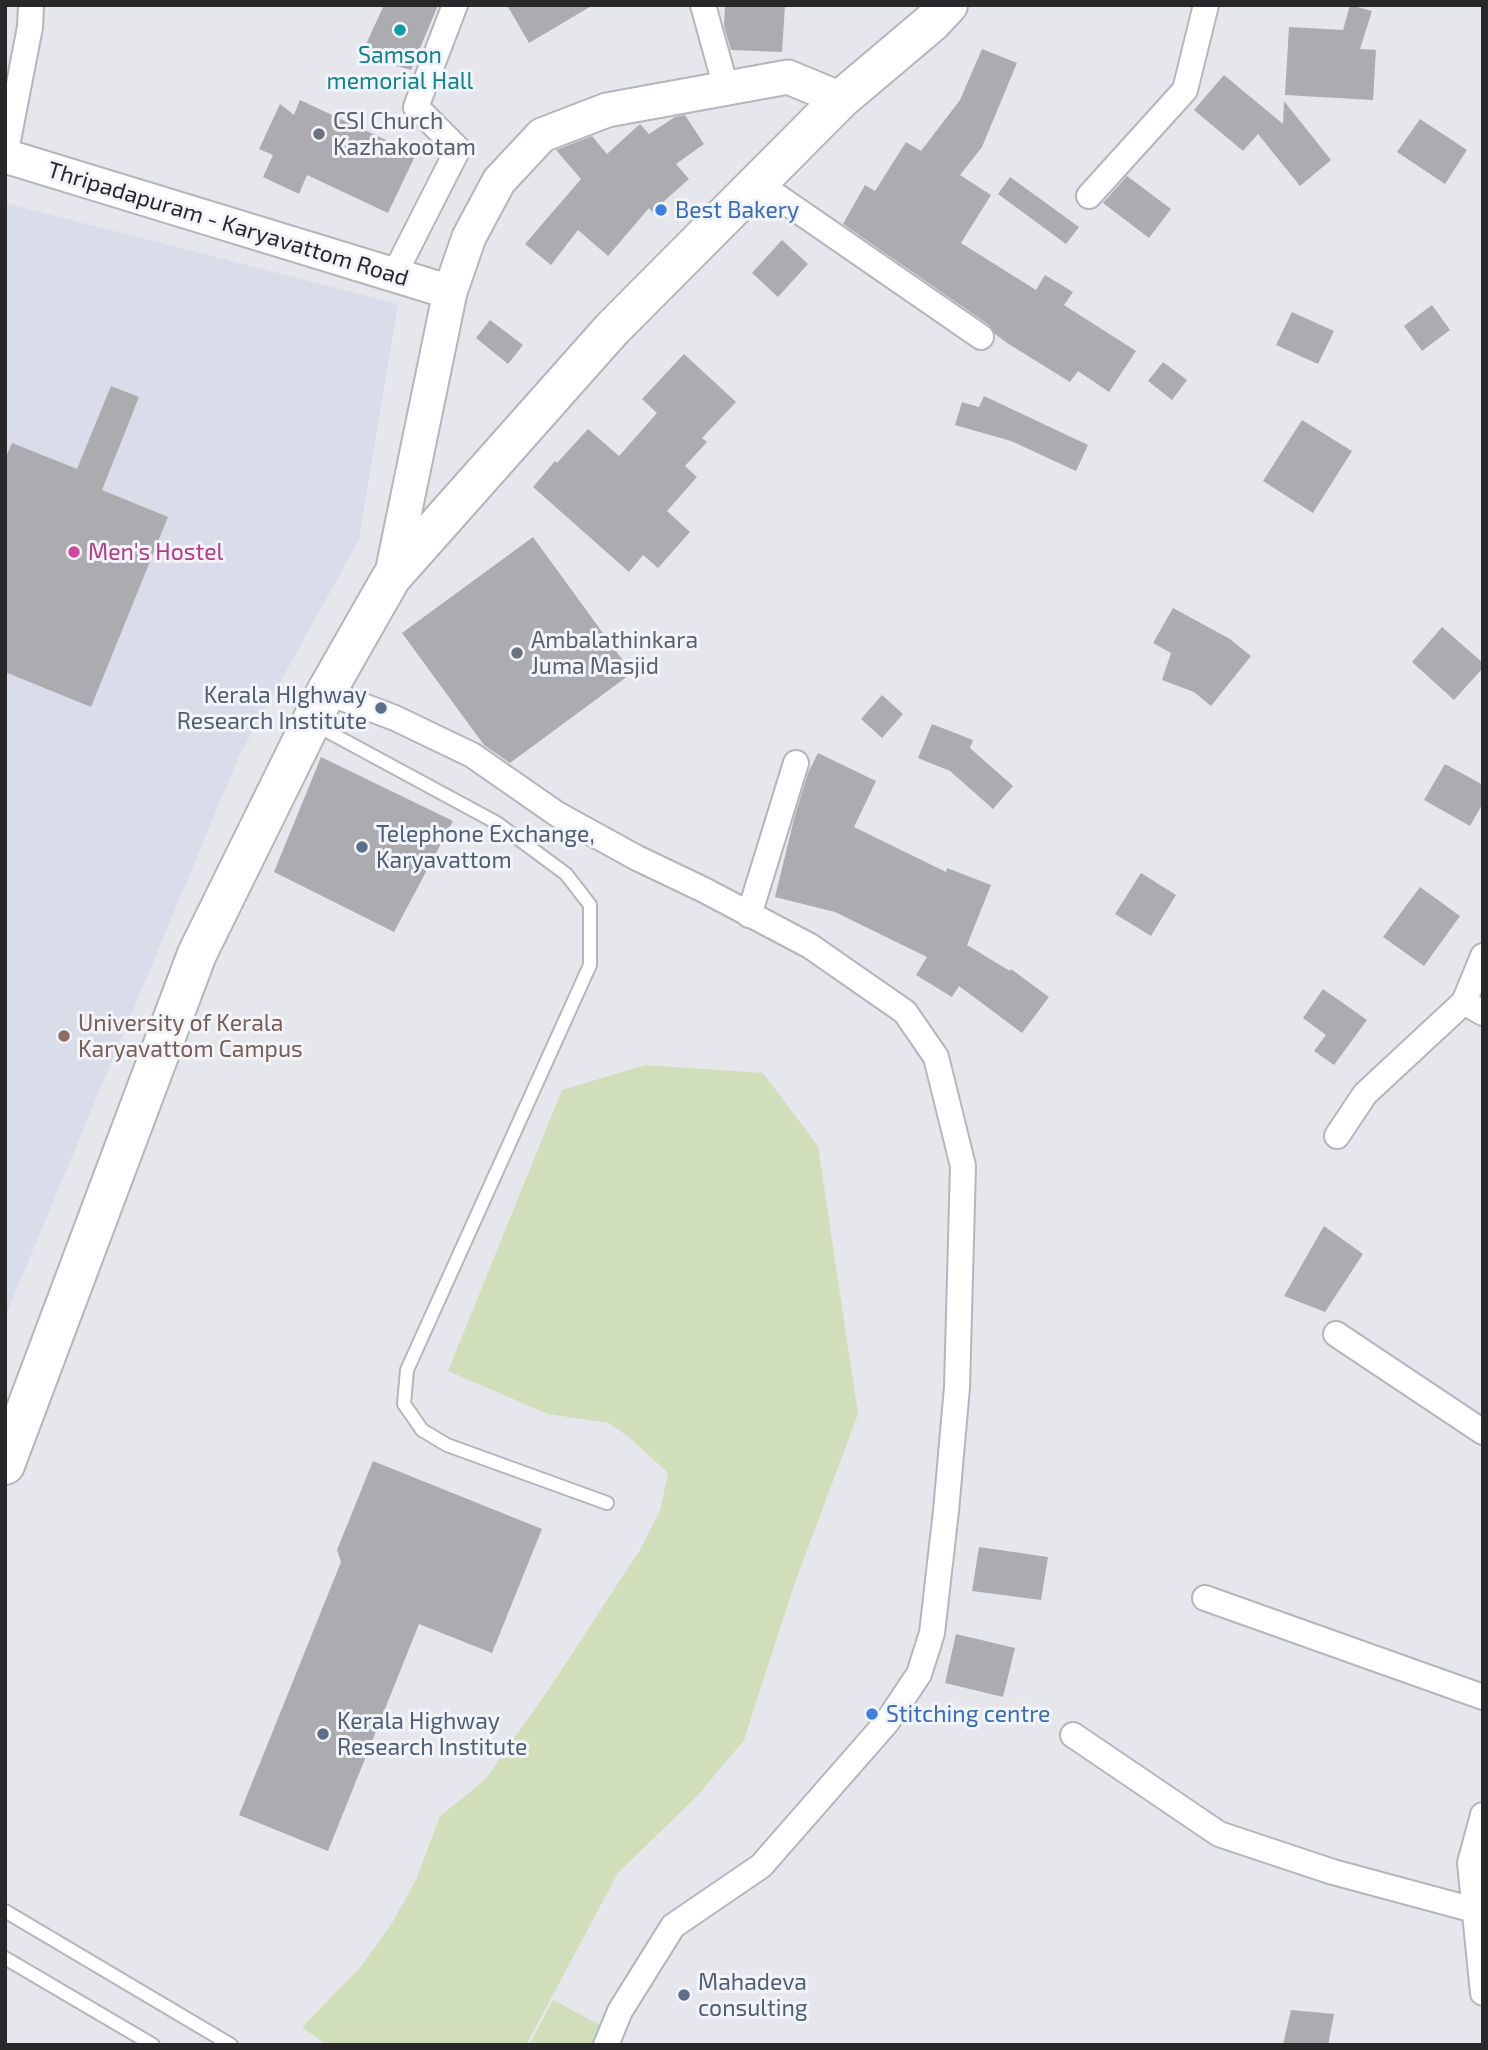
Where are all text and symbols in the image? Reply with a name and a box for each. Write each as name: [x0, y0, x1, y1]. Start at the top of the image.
marker: Samson memorial Hall: [392, 22, 408, 38]
place label: Samson memorial Hall: [327, 41, 473, 95]
place label: CSI Church Kazhakootam: [333, 107, 476, 161]
marker: CSI Church Kazhakootam: [311, 126, 327, 142]
street label: Thripadapuram - Karyavattom Road: [44, 156, 412, 292]
place label: Best Bakery: [675, 196, 799, 224]
marker: Best Bakery: [653, 202, 669, 218]
place label: Men's Hostel: [88, 538, 223, 566]
marker: Men's Hostel: [66, 544, 82, 560]
place label: Ambalathinkara Juma Masjid: [531, 626, 698, 680]
marker: Ambalathinkara Juma Masjid: [509, 645, 525, 661]
place label: Kerala HIghway Research Institute: [177, 681, 367, 735]
marker: Kerala HIghway Research Institute: [373, 700, 389, 716]
place label: Telephone Exchange, Karyavattom: [376, 820, 595, 874]
marker: Telephone Exchange, Karyavattom: [354, 839, 370, 855]
place label: University of Kerala Karyavattom Campus: [78, 1009, 303, 1063]
marker: University of Kerala Karyavattom Campus: [56, 1028, 72, 1044]
place label: Stitching centre: [886, 1700, 1050, 1728]
marker: Stitching centre: [864, 1706, 880, 1722]
place label: Kerala Highway Research Institute: [337, 1707, 527, 1761]
marker: Kerala Highway Research Institute: [315, 1726, 331, 1742]
place label: Mahadeva consulting: [698, 1968, 808, 2022]
marker: Mahadeva consulting: [676, 1987, 692, 2003]

